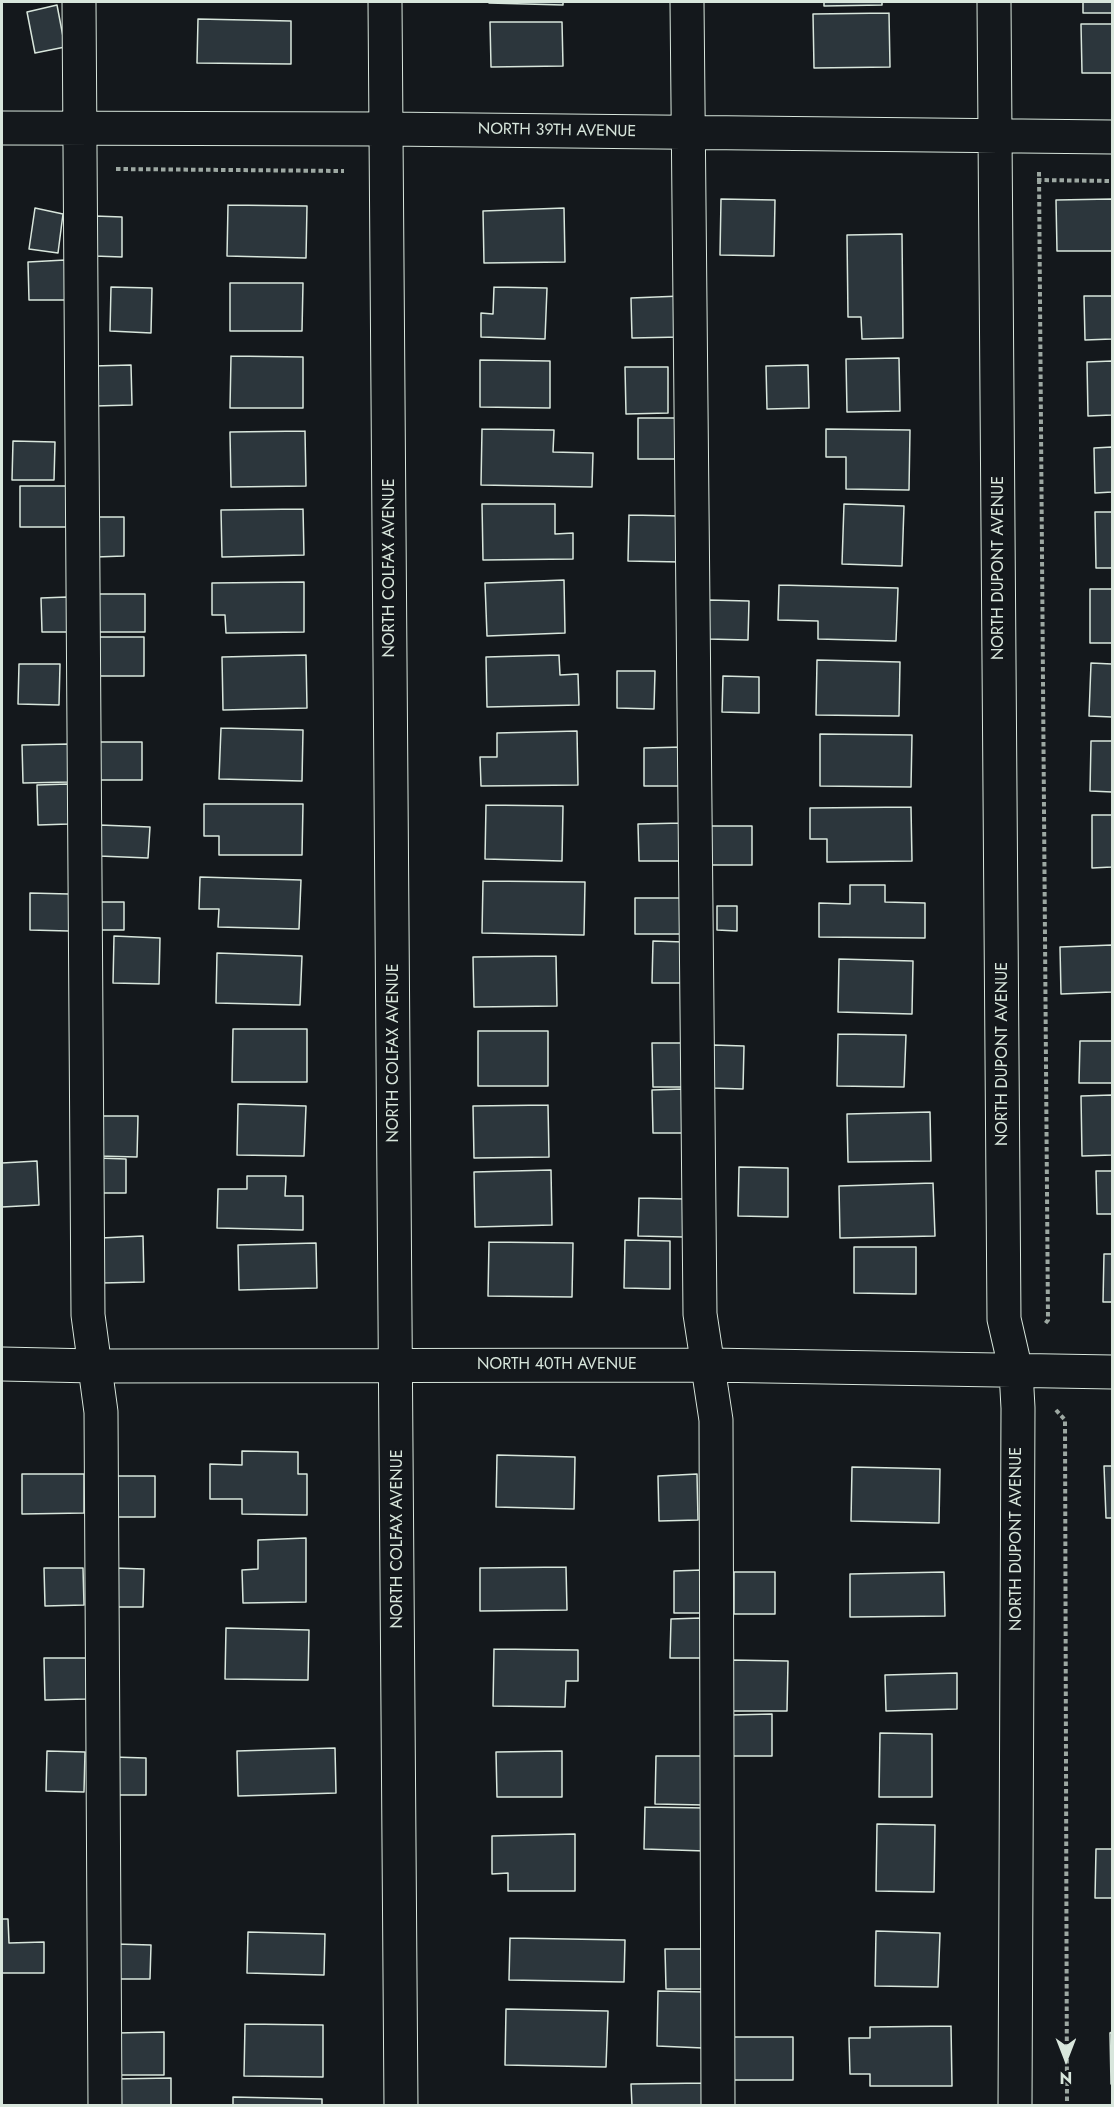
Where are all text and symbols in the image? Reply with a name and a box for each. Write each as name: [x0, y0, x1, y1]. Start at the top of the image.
street label: NORTH 39TH AVENUE: [478, 120, 636, 142]
street label: NORTH DUPONT AVENUE: [989, 476, 1009, 660]
street label: NORTH COLFAX AVENUE: [380, 478, 400, 658]
street label: NORTH DUPONT AVENUE: [993, 962, 1013, 1146]
street label: NORTH COLFAX AVENUE: [384, 963, 404, 1143]
street label: NORTH 40TH AVENUE: [477, 1355, 637, 1375]
street label: NORTH DUPONT AVENUE: [1007, 1447, 1027, 1631]
street label: NORTH COLFAX AVENUE: [388, 1449, 408, 1629]
north arrow: [1036, 2029, 1096, 2089]
text: N: [1060, 2066, 1072, 2089]

